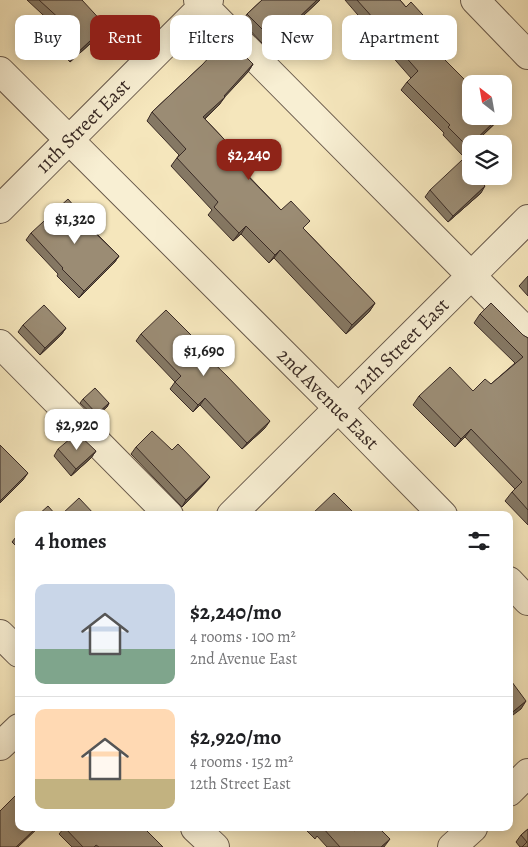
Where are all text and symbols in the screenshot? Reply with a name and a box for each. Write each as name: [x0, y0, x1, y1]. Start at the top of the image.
chip: Buy: [15, 15, 80, 60]
chip: Rent: [90, 15, 160, 60]
chip: Filters: [170, 15, 252, 60]
chip: New: [262, 15, 332, 60]
chip: Apartment: [342, 15, 457, 60]
street label: 11th Street East: [30, 73, 136, 179]
north arrow: [462, 75, 512, 125]
map controls: [462, 75, 512, 185]
button: layers: [462, 135, 512, 185]
pin: $2,240: [208, 138, 290, 181]
text: $2,240: [228, 144, 270, 166]
pin: $1,320: [34, 202, 116, 245]
text: $1,320: [55, 208, 95, 230]
street label: 12th Street East: [347, 292, 455, 400]
pin: $1,690: [163, 334, 245, 377]
text: $1,690: [184, 340, 224, 362]
street label: 2nd Avenue East: [271, 342, 385, 456]
pin: $2,920: [36, 408, 118, 451]
text: $2,920: [56, 414, 98, 436]
text: 4 homes: [35, 527, 107, 555]
icon: filters: [465, 527, 493, 555]
text: $2,240/mo: [190, 598, 282, 626]
icon: home: [75, 604, 135, 664]
text: 4 rooms · 100 m²: [190, 626, 296, 648]
text: 2nd Avenue East: [190, 648, 297, 670]
text: $2,920/mo: [190, 723, 281, 751]
icon: home: [75, 729, 135, 789]
text: 4 rooms · 152 m²: [190, 751, 293, 773]
text: 12th Street East: [190, 773, 291, 795]

